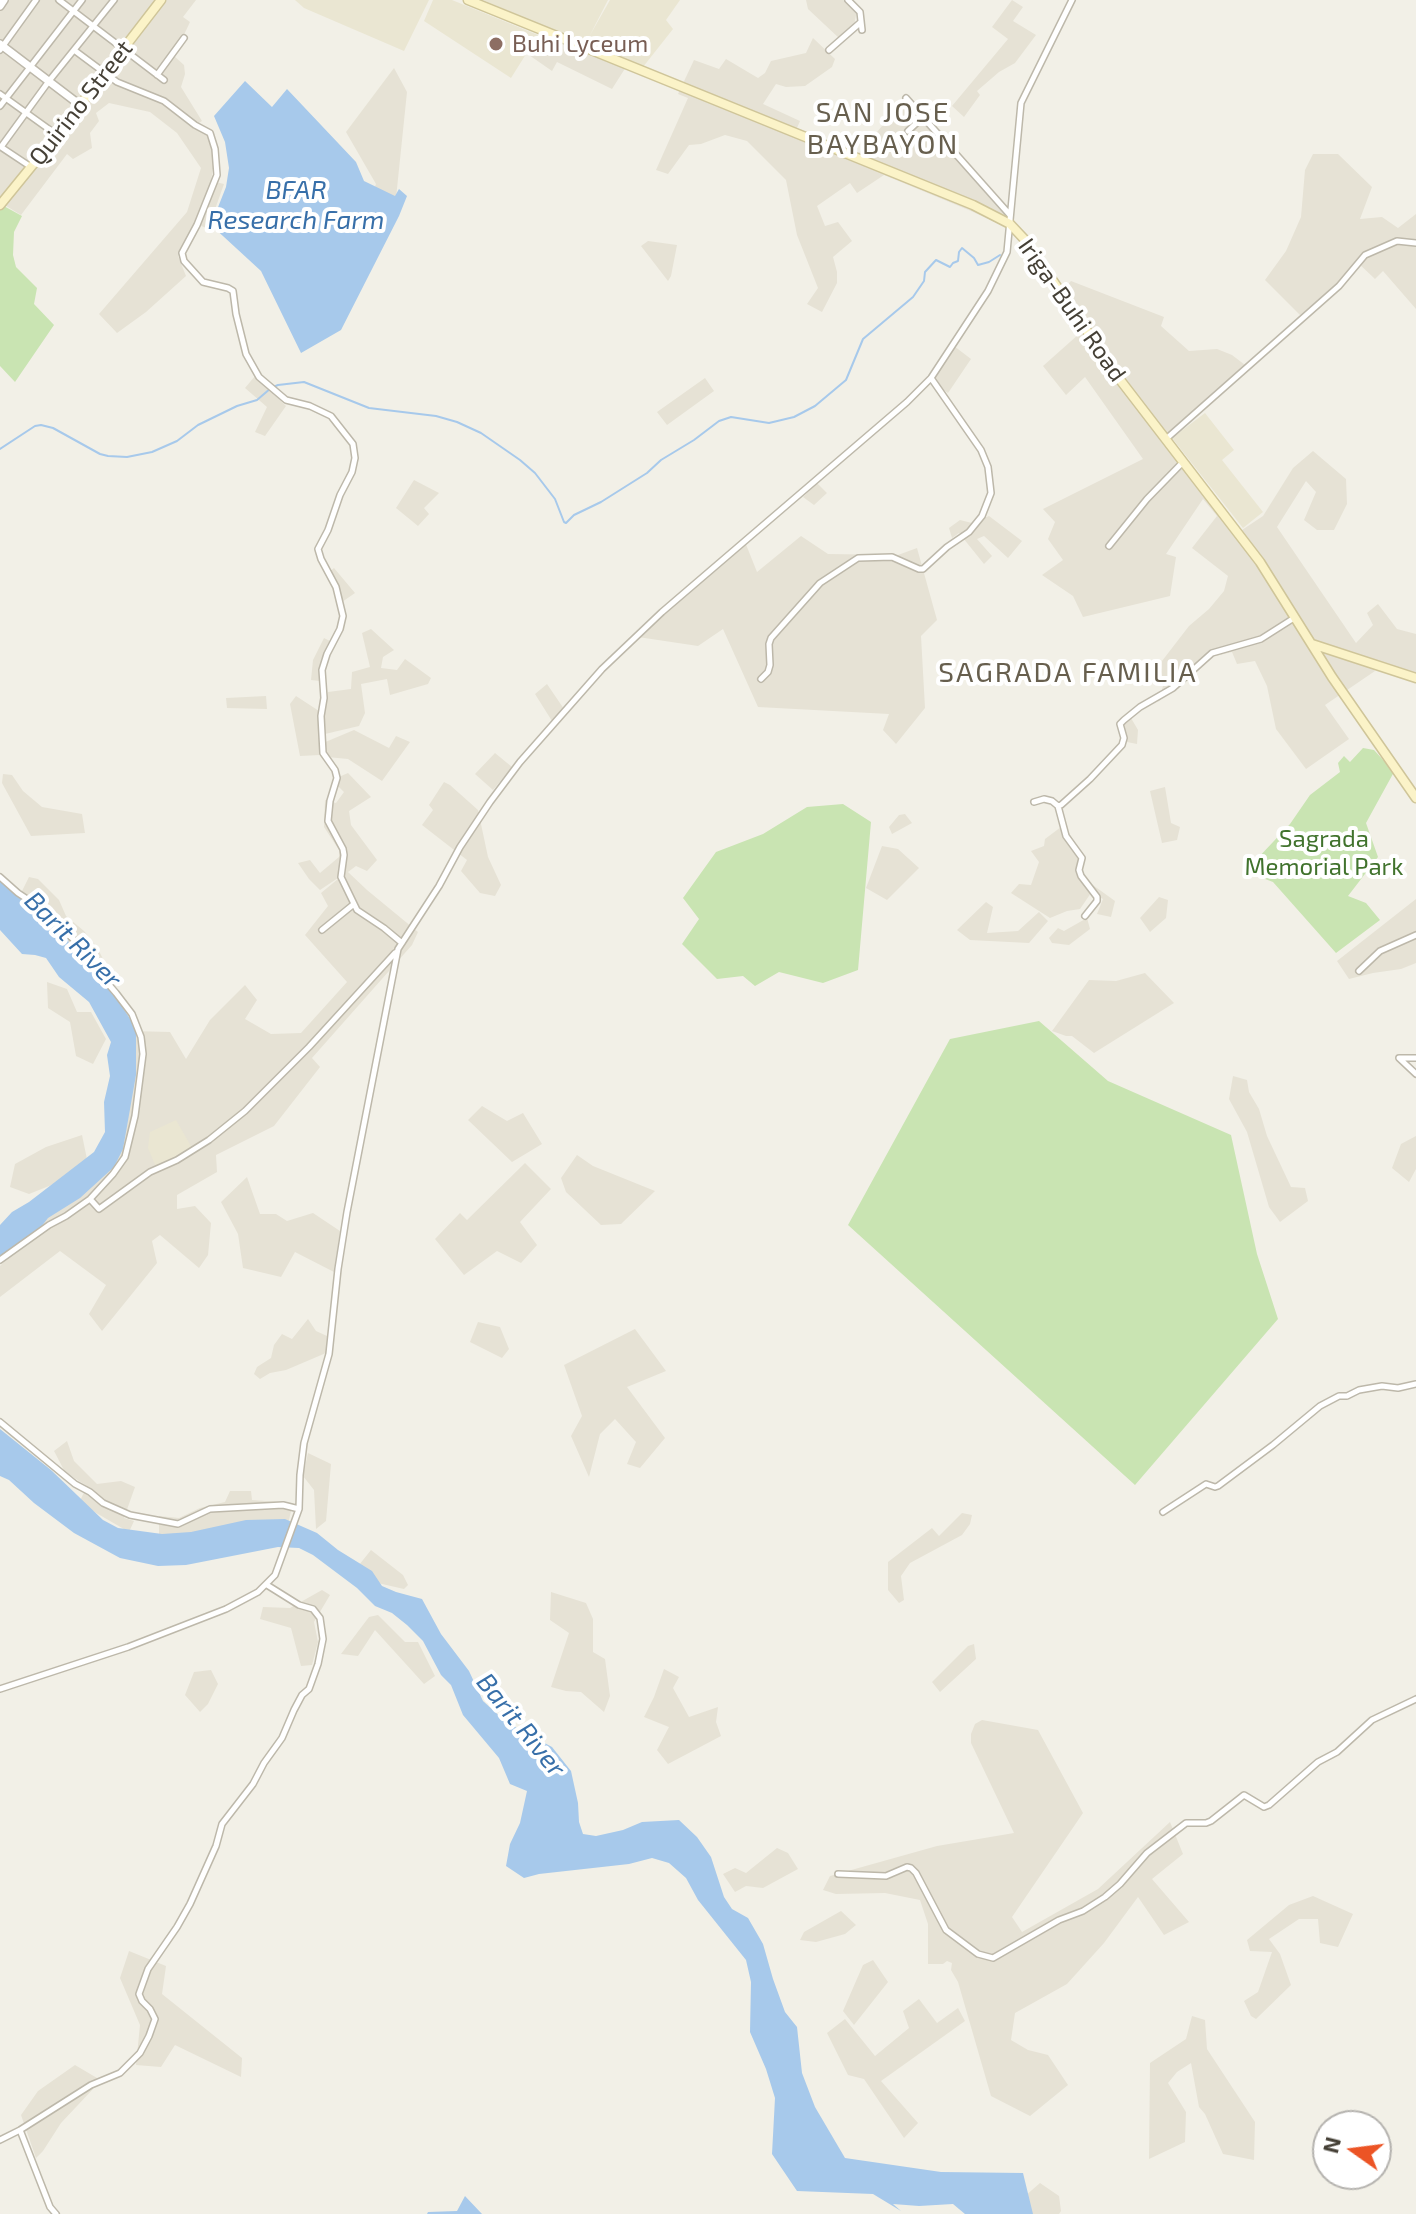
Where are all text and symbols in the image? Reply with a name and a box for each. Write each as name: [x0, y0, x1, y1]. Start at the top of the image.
place label: Buhi Lyceum: [512, 30, 648, 58]
street label: Quirino Street: [23, 35, 139, 171]
marker: Buhi Lyceum: [487, 35, 505, 53]
district label: SAN JOSE BAYBAYON: [807, 96, 959, 162]
water label: BFAR Research Farm: [208, 174, 384, 236]
street label: Iriga-Buhi Road: [1012, 233, 1132, 387]
district label: SAGRADA FAMILIA: [938, 656, 1198, 690]
park label: Sagrada Memorial Park: [1245, 825, 1403, 881]
water label: Barit River: [18, 885, 128, 995]
water label: Barit River: [470, 1667, 572, 1783]
north arrow: [1312, 2110, 1392, 2190]
text: N: [1316, 2134, 1345, 2156]

